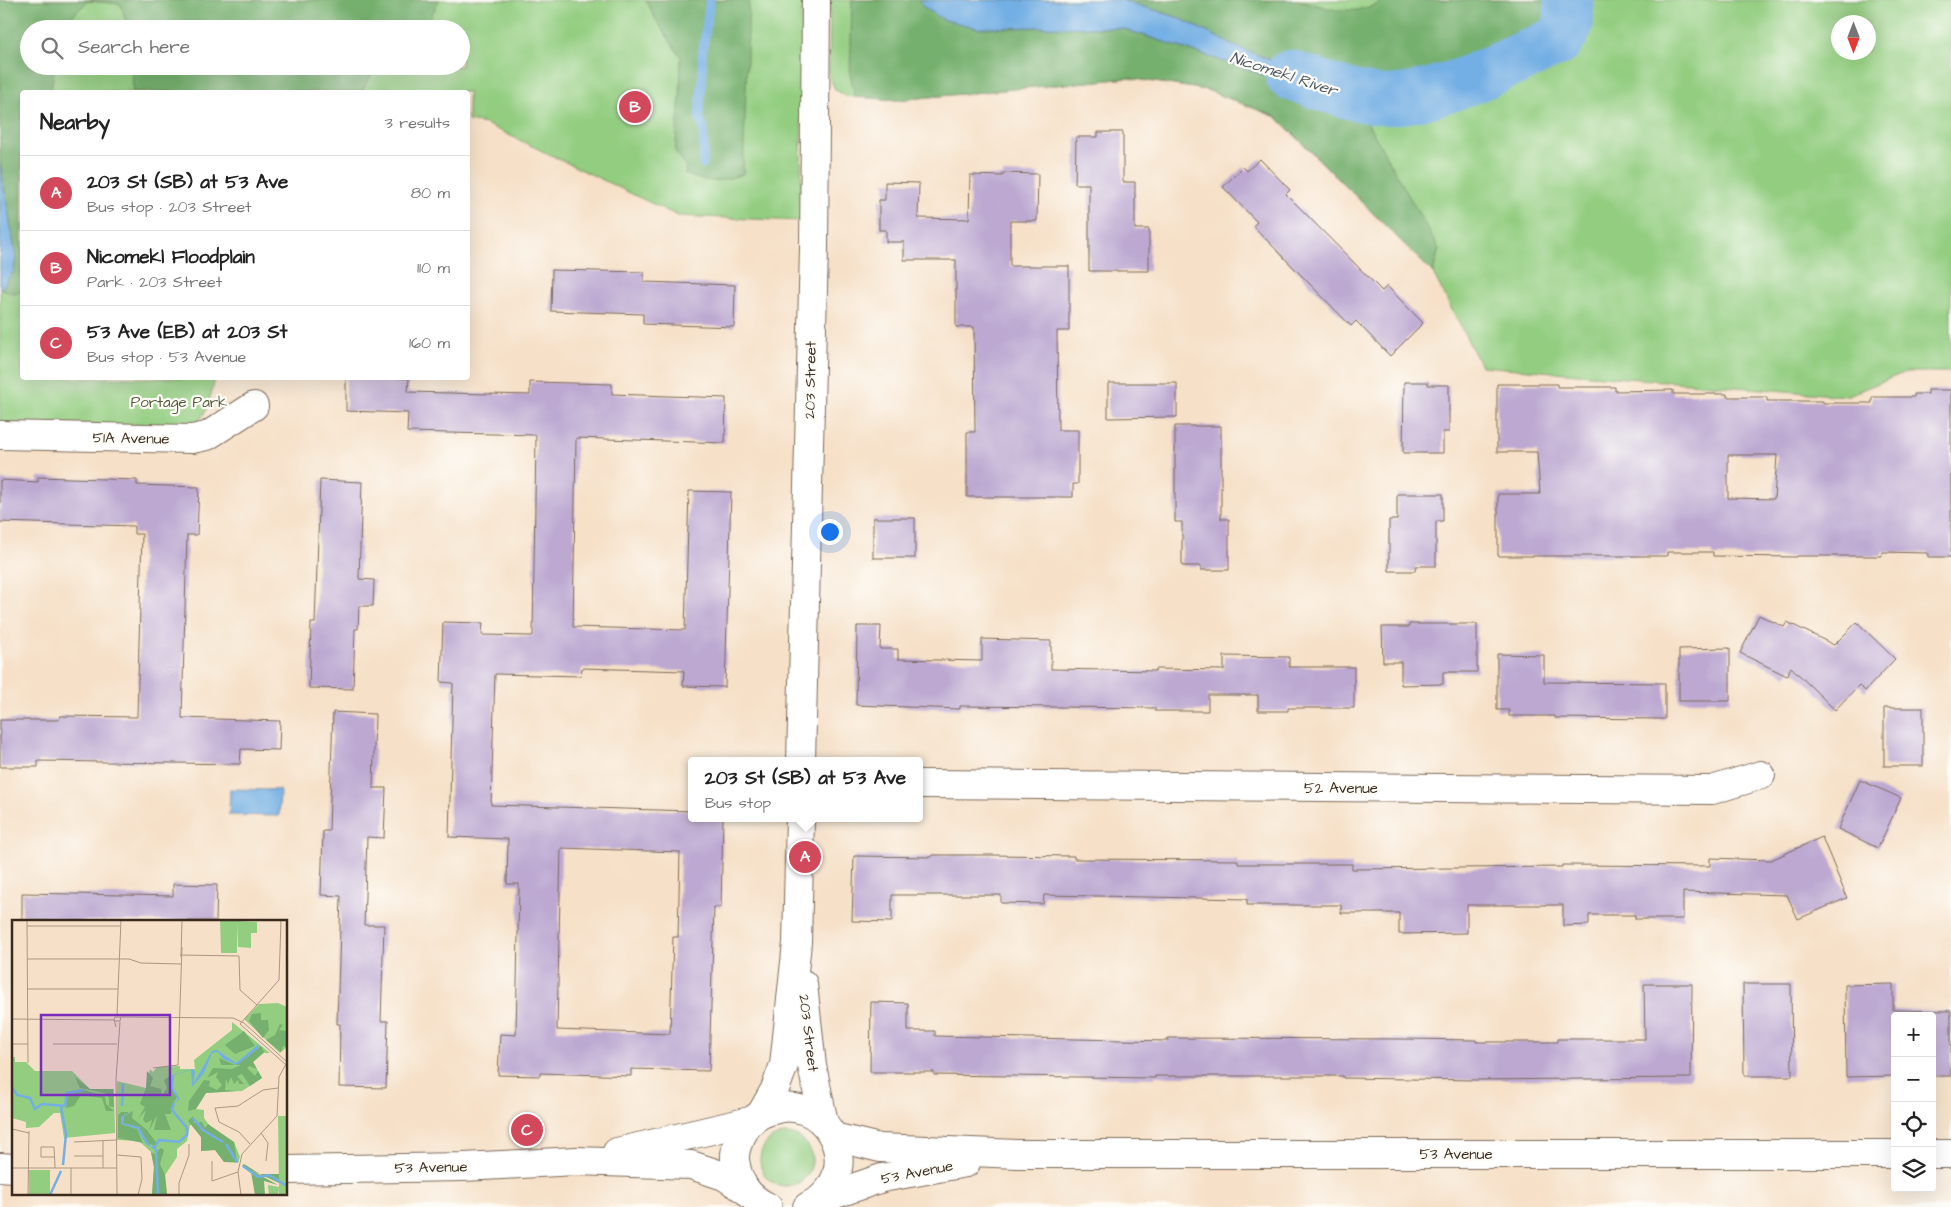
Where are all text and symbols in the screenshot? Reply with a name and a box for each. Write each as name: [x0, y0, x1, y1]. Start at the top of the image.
north arrow: [1831, 15, 1876, 60]
search box: [20, 20, 470, 75]
icon: search: [38, 34, 66, 62]
text: Search here: [78, 34, 190, 61]
water label: Nicomekl River: [1227, 46, 1342, 102]
pin: B: [619, 88, 651, 126]
text: Nearby: [40, 108, 110, 137]
text: 3 results: [385, 112, 450, 134]
text: 203 St (SB) at 53 Ave: [87, 169, 288, 196]
text: A: [51, 182, 61, 204]
text: 80 m: [411, 182, 450, 204]
text: Bus stop · 203 Street: [87, 196, 252, 218]
text: Nicomekl Floodplain: [87, 244, 255, 271]
text: B: [50, 257, 62, 279]
text: 110 m: [417, 257, 450, 279]
text: Park · 203 Street: [87, 271, 222, 293]
text: 53 Ave (EB) at 203 St: [87, 319, 287, 346]
text: C: [50, 332, 62, 354]
text: 160 m: [409, 332, 450, 354]
street label: 203 Street: [799, 341, 822, 419]
text: Bus stop · 53 Avenue: [87, 346, 246, 368]
park label: Portage Park: [131, 392, 227, 414]
street label: 51A Avenue: [92, 427, 170, 450]
your location: [817, 519, 843, 545]
popup: [688, 757, 923, 822]
text: 203 St (SB) at 53 Ave: [705, 765, 906, 792]
street label: 52 Avenue: [1304, 778, 1378, 799]
text: Bus stop: [705, 792, 771, 814]
pin: A: [789, 838, 821, 876]
inset map: [12, 920, 288, 1194]
street label: 203 Street: [793, 993, 824, 1073]
map controls: [1891, 1012, 1936, 1192]
button: +: [1891, 1012, 1936, 1057]
button: −: [1891, 1057, 1936, 1102]
button: locate: [1891, 1102, 1936, 1147]
pin: C: [511, 1111, 543, 1149]
street label: 53 Avenue: [1420, 1144, 1493, 1165]
button: layers: [1891, 1147, 1936, 1192]
street label: 53 Avenue: [879, 1155, 955, 1190]
street label: 53 Avenue: [394, 1156, 468, 1179]

